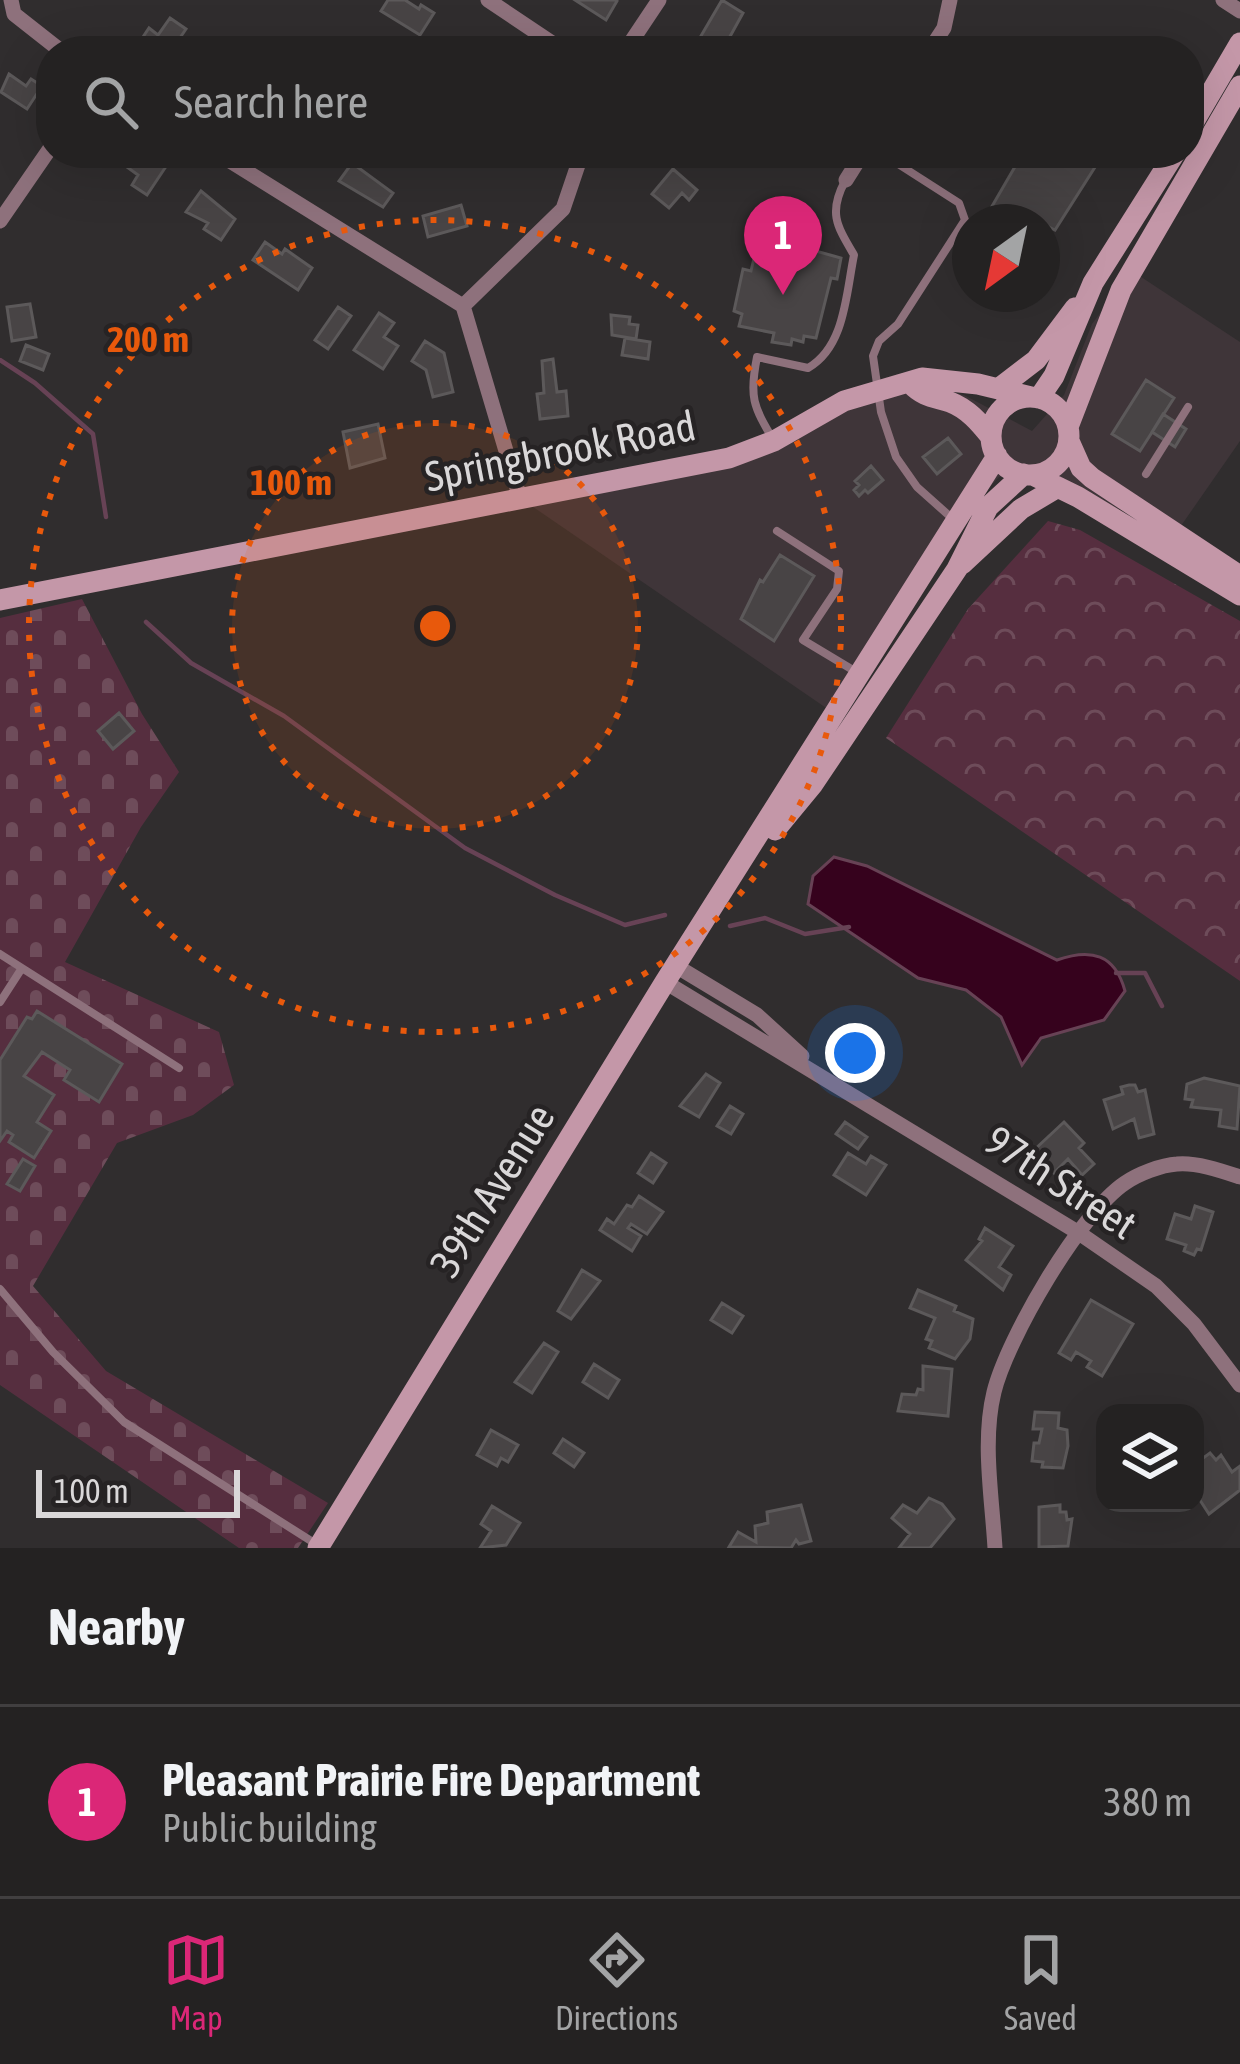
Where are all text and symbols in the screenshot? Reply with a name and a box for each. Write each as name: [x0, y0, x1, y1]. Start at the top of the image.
search box: [36, 36, 1204, 168]
icon: search: [78, 69, 144, 135]
text: Search here: [174, 76, 368, 128]
pin: 1: [744, 196, 822, 295]
north arrow: [952, 204, 1060, 312]
text: 200 m: [107, 318, 189, 360]
street label: Springbrook Road: [421, 401, 699, 501]
text: 100 m: [250, 461, 332, 503]
centre of rings: [414, 605, 456, 647]
your location: [825, 1023, 885, 1083]
street label: 39th Avenue: [420, 1095, 564, 1285]
street label: 97th Street: [977, 1116, 1145, 1248]
map controls: [1096, 1404, 1204, 1512]
button: layers: [1096, 1404, 1204, 1512]
scale bar: [36, 1464, 240, 1517]
text: 100 m: [54, 1472, 129, 1510]
text: Nearby: [48, 1597, 185, 1656]
text: Pleasant Prairie Fire Department: [162, 1754, 700, 1806]
text: 1: [78, 1780, 96, 1824]
text: 380 m: [1104, 1780, 1192, 1824]
text: Public building: [162, 1806, 377, 1850]
tab: Map: [163, 1927, 229, 2037]
tab: Directions: [555, 1927, 678, 2037]
tab: Saved: [1004, 1927, 1077, 2037]

